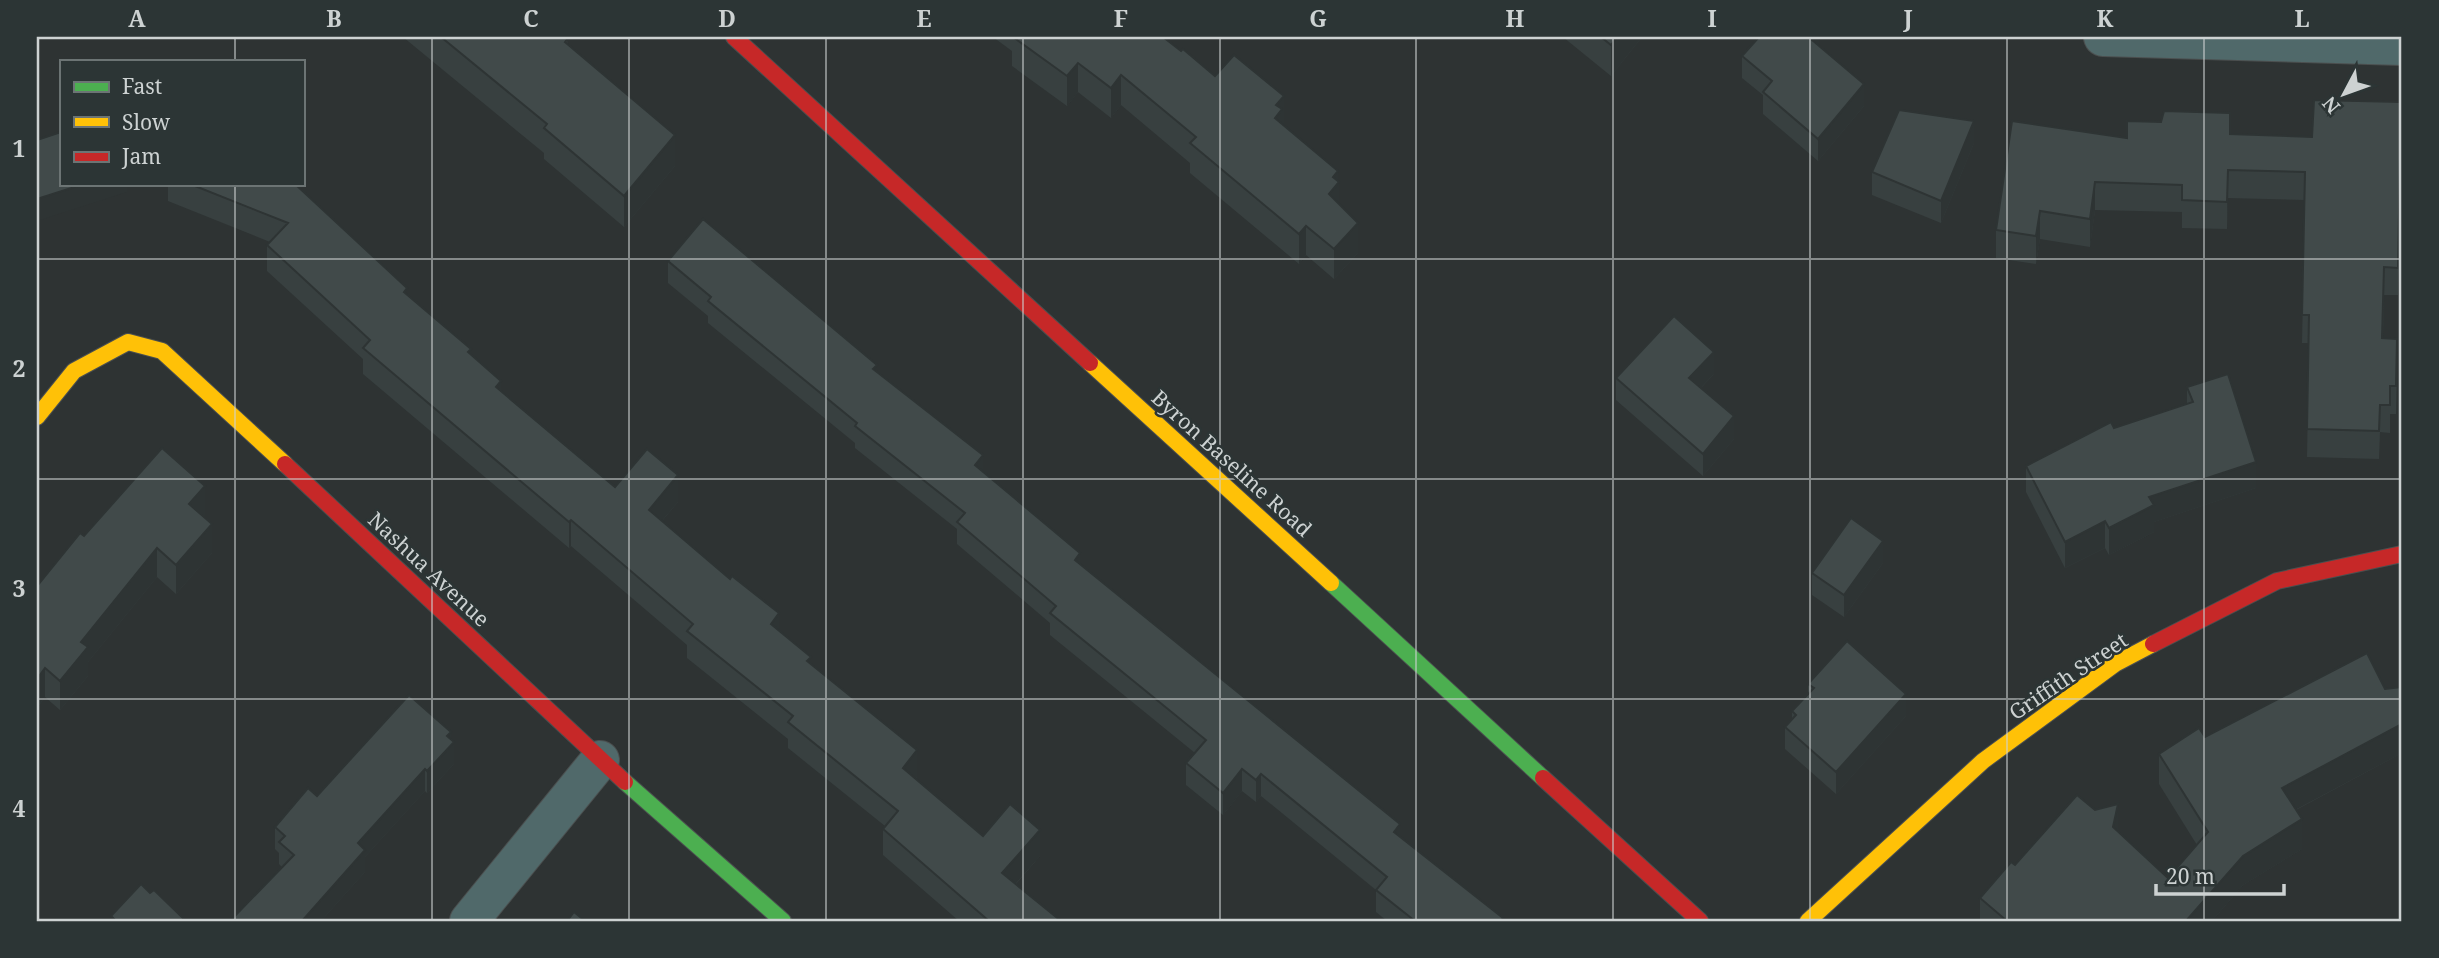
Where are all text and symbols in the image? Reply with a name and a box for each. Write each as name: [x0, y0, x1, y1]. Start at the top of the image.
text: A: [128, 2, 146, 34]
text: B: [326, 2, 342, 34]
text: C: [523, 2, 539, 34]
text: D: [718, 2, 736, 34]
text: E: [916, 2, 932, 34]
text: F: [1114, 2, 1128, 34]
text: G: [1309, 2, 1327, 34]
text: H: [1506, 2, 1525, 34]
text: I: [1707, 2, 1717, 34]
text: J: [1902, 2, 1913, 34]
text: K: [2097, 2, 2114, 34]
text: L: [2294, 2, 2310, 34]
legend: [60, 60, 304, 186]
north arrow: [2310, 60, 2380, 130]
text: Fast: [122, 72, 162, 100]
text: N: [2316, 91, 2346, 119]
text: Slow: [122, 108, 171, 136]
text: 1: [13, 132, 26, 164]
text: Jam: [121, 142, 161, 170]
text: 2: [13, 352, 26, 384]
street label: Byron Baseline Road: [1146, 383, 1318, 543]
street label: Nashua Avenue: [362, 505, 496, 633]
text: 3: [13, 572, 26, 604]
street label: Griffith Street: [2003, 626, 2133, 726]
text: 4: [13, 792, 26, 824]
scale bar: [2156, 853, 2283, 897]
text: 20 m: [2166, 862, 2215, 890]

